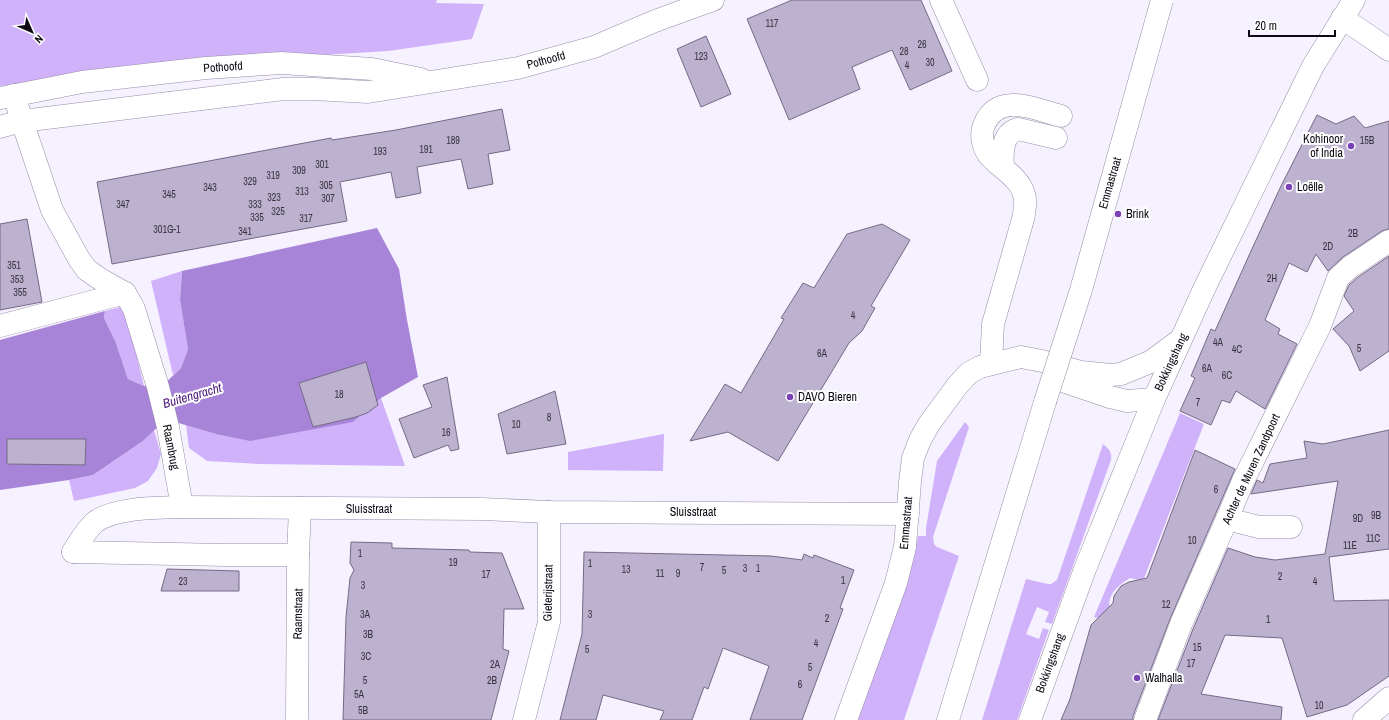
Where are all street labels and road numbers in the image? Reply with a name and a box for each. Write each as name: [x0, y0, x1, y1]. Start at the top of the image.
street label: Pothoofd: [525, 47, 567, 73]
street label: Pothoofd: [203, 58, 243, 76]
street label: Emmastraat: [1095, 155, 1125, 211]
street label: Bokkingshang: [1151, 330, 1192, 394]
street label: Achter de Muren Zandpoort: [1218, 411, 1284, 528]
street label: Raambrug: [159, 423, 183, 472]
street label: Emmastraat: [896, 496, 916, 550]
street label: Sluisstraat: [346, 501, 393, 517]
street label: Sluisstraat: [670, 504, 717, 520]
street label: Gieterijstraat: [540, 564, 556, 622]
street label: Raamstraat: [290, 588, 306, 640]
street label: Bokkingshang: [1032, 630, 1068, 695]

